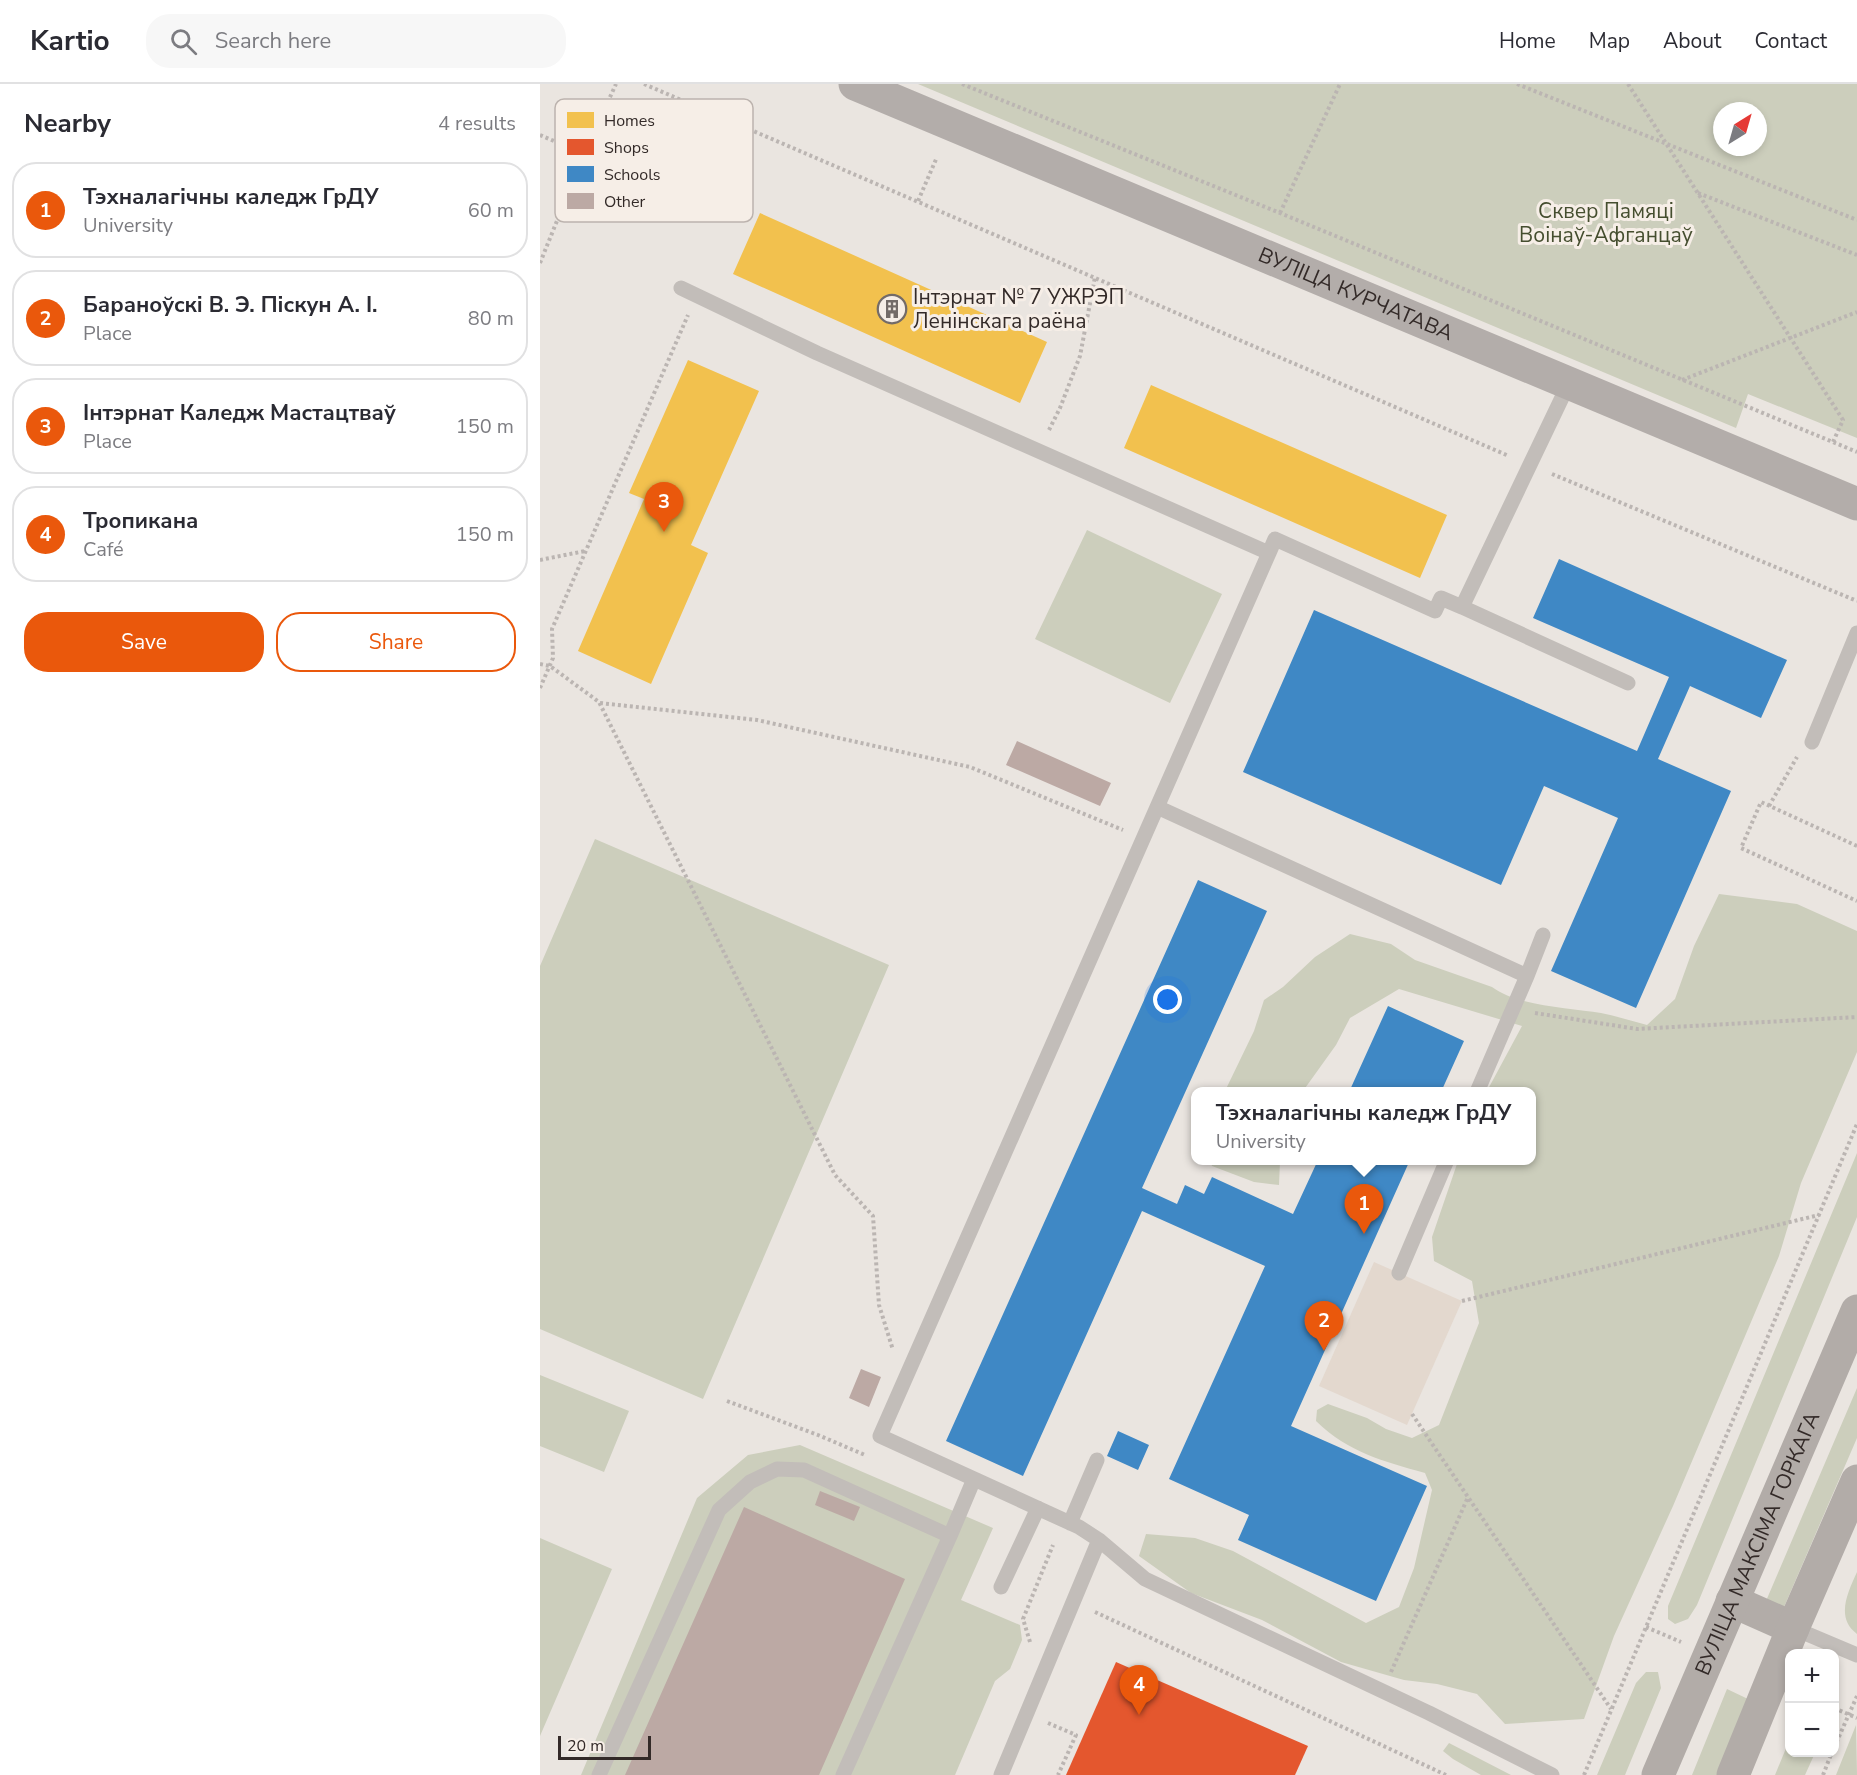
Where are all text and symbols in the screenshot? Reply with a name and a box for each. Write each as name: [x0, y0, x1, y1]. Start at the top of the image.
search box: [146, 14, 566, 68]
text: Kartio: [30, 22, 110, 60]
icon: search: [167, 25, 200, 58]
text: Search here: [215, 26, 331, 56]
text: Home: [1499, 27, 1556, 55]
text: Map: [1589, 27, 1630, 55]
text: About: [1663, 27, 1721, 55]
text: Contact: [1754, 27, 1827, 55]
legend: [555, 99, 753, 222]
north arrow: [1713, 102, 1767, 156]
text: Nearby: [24, 106, 111, 141]
text: 4 results: [438, 110, 516, 137]
text: Homes: [604, 110, 655, 132]
text: Shops: [604, 137, 649, 159]
text: Schools: [604, 164, 660, 186]
text: Тэхналагічны каледж ГрДУ: [83, 182, 379, 212]
text: Other: [604, 191, 645, 213]
text: 1: [40, 197, 52, 224]
text: 60 m: [468, 197, 514, 224]
park label: Сквер Памяці Воінаў-Афганцаў: [1519, 197, 1693, 249]
text: University: [83, 212, 173, 239]
street label: ВУЛІЦА КУРЧАТАВА: [1254, 241, 1458, 347]
place label: Інтэрнат № 7 УЖРЭП Ленінскага раёна: [913, 283, 1124, 335]
text: Бараноўскі В. Э. Піскун А. І.: [83, 290, 378, 320]
building icon: Інтэрнат № 7 УЖРЭП Ленінскага раёна: [876, 293, 908, 325]
text: 2: [40, 305, 52, 332]
text: 80 m: [468, 305, 514, 332]
text: Place: [83, 320, 132, 347]
text: Інтэрнат Каледж Мастацтваў: [83, 398, 396, 428]
text: 3: [40, 413, 52, 440]
text: 150 m: [456, 413, 514, 440]
text: Place: [83, 428, 132, 455]
pin: 3: [644, 482, 684, 532]
text: Тропикана: [83, 506, 198, 536]
text: 4: [40, 521, 52, 548]
text: 150 m: [456, 521, 514, 548]
text: Café: [83, 536, 124, 563]
button: Save: [24, 612, 264, 672]
button: Share: [276, 612, 516, 672]
your location: [1153, 985, 1182, 1014]
popup: [1191, 1087, 1536, 1165]
text: Тэхналагічны каледж ГрДУ: [1216, 1098, 1511, 1128]
text: University: [1216, 1128, 1306, 1155]
pin: 1: [1344, 1184, 1384, 1234]
pin: 2: [1304, 1302, 1344, 1351]
street label: ВУЛІЦА МАКСІМА ГОРКАГА: [1688, 1407, 1826, 1679]
map controls: [1785, 1649, 1839, 1757]
button: +: [1785, 1649, 1839, 1703]
pin: 4: [1120, 1666, 1158, 1715]
button: −: [1785, 1703, 1839, 1757]
scale bar: [558, 1733, 651, 1760]
text: 20 m: [567, 1735, 604, 1757]

